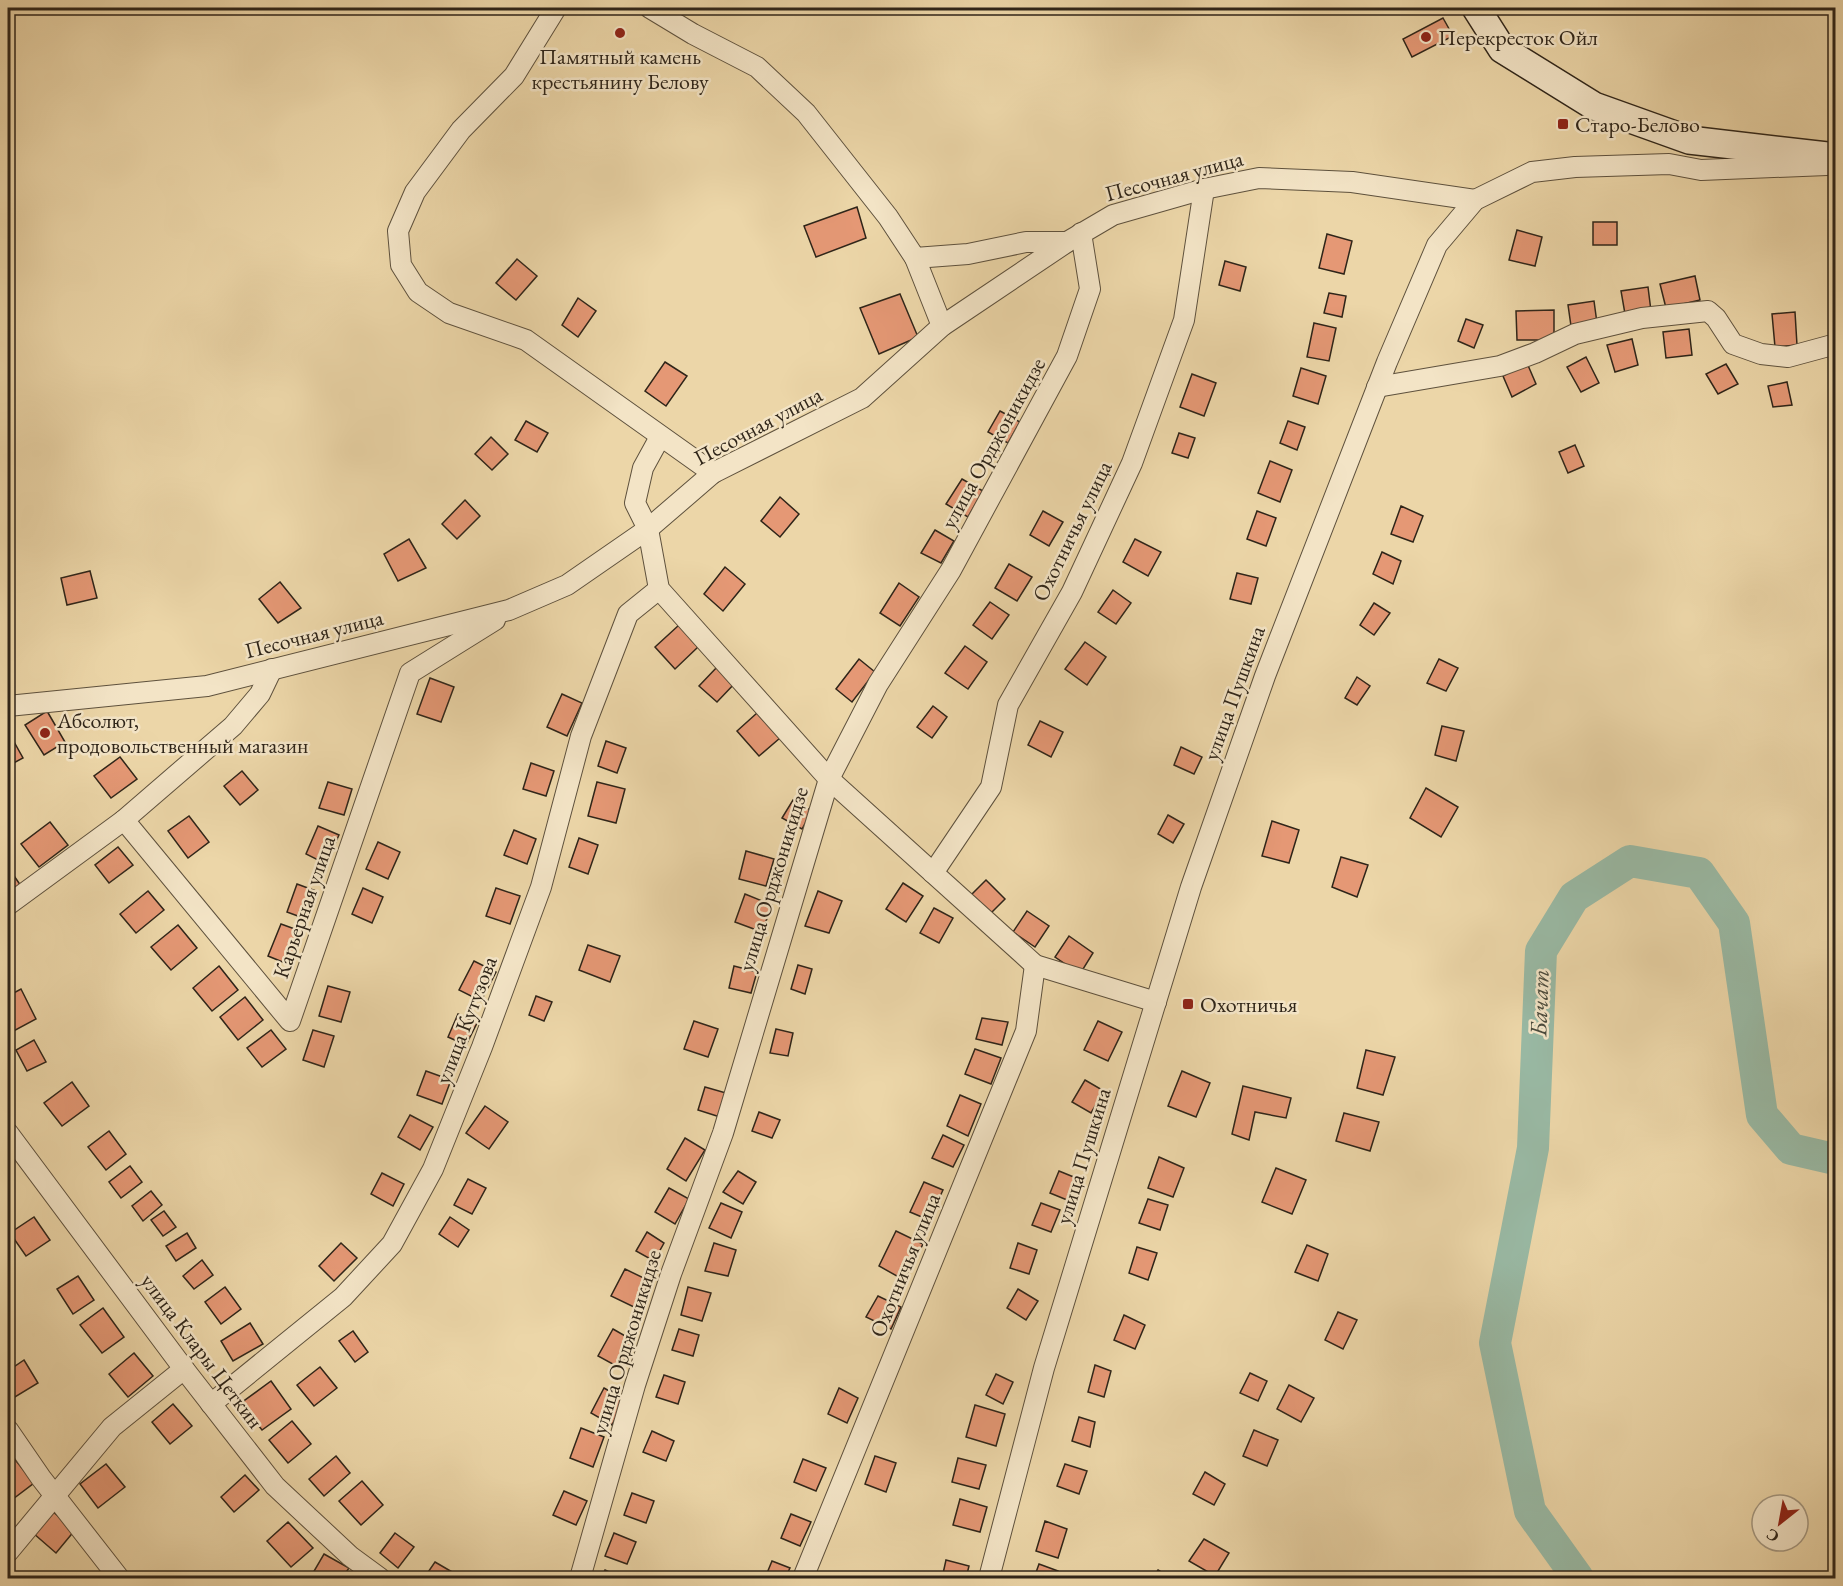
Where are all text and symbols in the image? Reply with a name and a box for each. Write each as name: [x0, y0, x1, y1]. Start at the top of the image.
place label: Перекресток Ойл: [1438, 23, 1598, 52]
marker: Памятный камень крестьянину Белову: [613, 26, 627, 40]
marker: Перекресток Ойл: [1419, 30, 1433, 44]
place label: Памятный камень крестьянину Белову: [531, 42, 709, 96]
place label: Старо-Белово: [1575, 110, 1700, 139]
marker: Старо-Белово: [1556, 117, 1570, 131]
street label: Песочная улица: [1102, 144, 1246, 208]
street label: улица Орджоникидзе: [934, 352, 1052, 534]
street label: Песочная улица: [689, 380, 828, 472]
street label: Охотничья улица: [1025, 456, 1119, 606]
street label: Песочная улица: [242, 603, 386, 665]
street label: улица Пушкина: [1196, 621, 1272, 764]
place label: Абсолют, продовольственный магазин: [56, 706, 308, 760]
marker: Абсолют, продовольственный магазин: [38, 726, 52, 740]
street label: улица Орджоникидзе: [731, 783, 815, 975]
street label: Карьерная улица: [266, 831, 342, 982]
street label: улица Кутузова: [428, 952, 504, 1088]
water label: Бачат: [1522, 969, 1556, 1038]
place label: Охотничья: [1200, 990, 1297, 1019]
marker: Охотничья: [1181, 997, 1195, 1011]
street label: улица Пушкина: [1048, 1084, 1118, 1228]
street label: Охотничья улица: [863, 1188, 947, 1341]
street label: улица Орджоникидзе: [584, 1246, 668, 1438]
street label: улица Клары Цеткин: [134, 1268, 270, 1434]
north arrow: [1750, 1493, 1810, 1553]
text: С: [1762, 1524, 1783, 1547]

